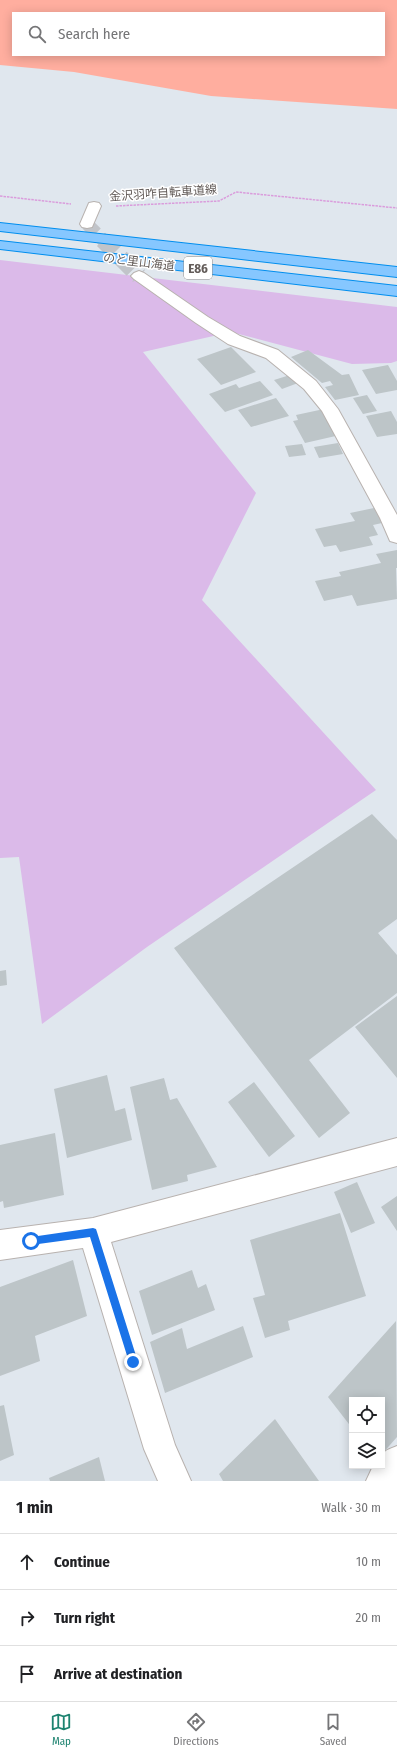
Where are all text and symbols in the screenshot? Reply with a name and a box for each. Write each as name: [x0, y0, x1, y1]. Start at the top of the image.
search box: [12, 12, 385, 56]
icon: search: [26, 23, 48, 45]
text: Search here: [58, 25, 130, 43]
street label: 金沢羽咋自転車道線: [109, 182, 217, 204]
street label: のと里山海道: [102, 251, 176, 273]
road number: E86: [184, 257, 212, 279]
route start: [22, 1232, 40, 1250]
route end: [124, 1353, 142, 1371]
map controls: [349, 1397, 385, 1469]
button: locate: [349, 1397, 385, 1433]
button: layers: [349, 1433, 385, 1469]
text: 1 min: [16, 1497, 53, 1518]
text: Walk · 30 m: [321, 1500, 381, 1515]
icon: ahead: [16, 1551, 38, 1573]
text: Continue: [54, 1553, 110, 1571]
text: 10 m: [356, 1554, 381, 1569]
icon: right: [16, 1607, 38, 1629]
text: Turn right: [54, 1609, 115, 1627]
text: 20 m: [355, 1610, 381, 1625]
icon: arrive: [16, 1663, 38, 1685]
text: Arrive at destination: [54, 1665, 182, 1683]
tab: Map: [50, 1711, 72, 1748]
tab: Directions: [173, 1711, 219, 1748]
tab: Saved: [320, 1711, 347, 1748]

